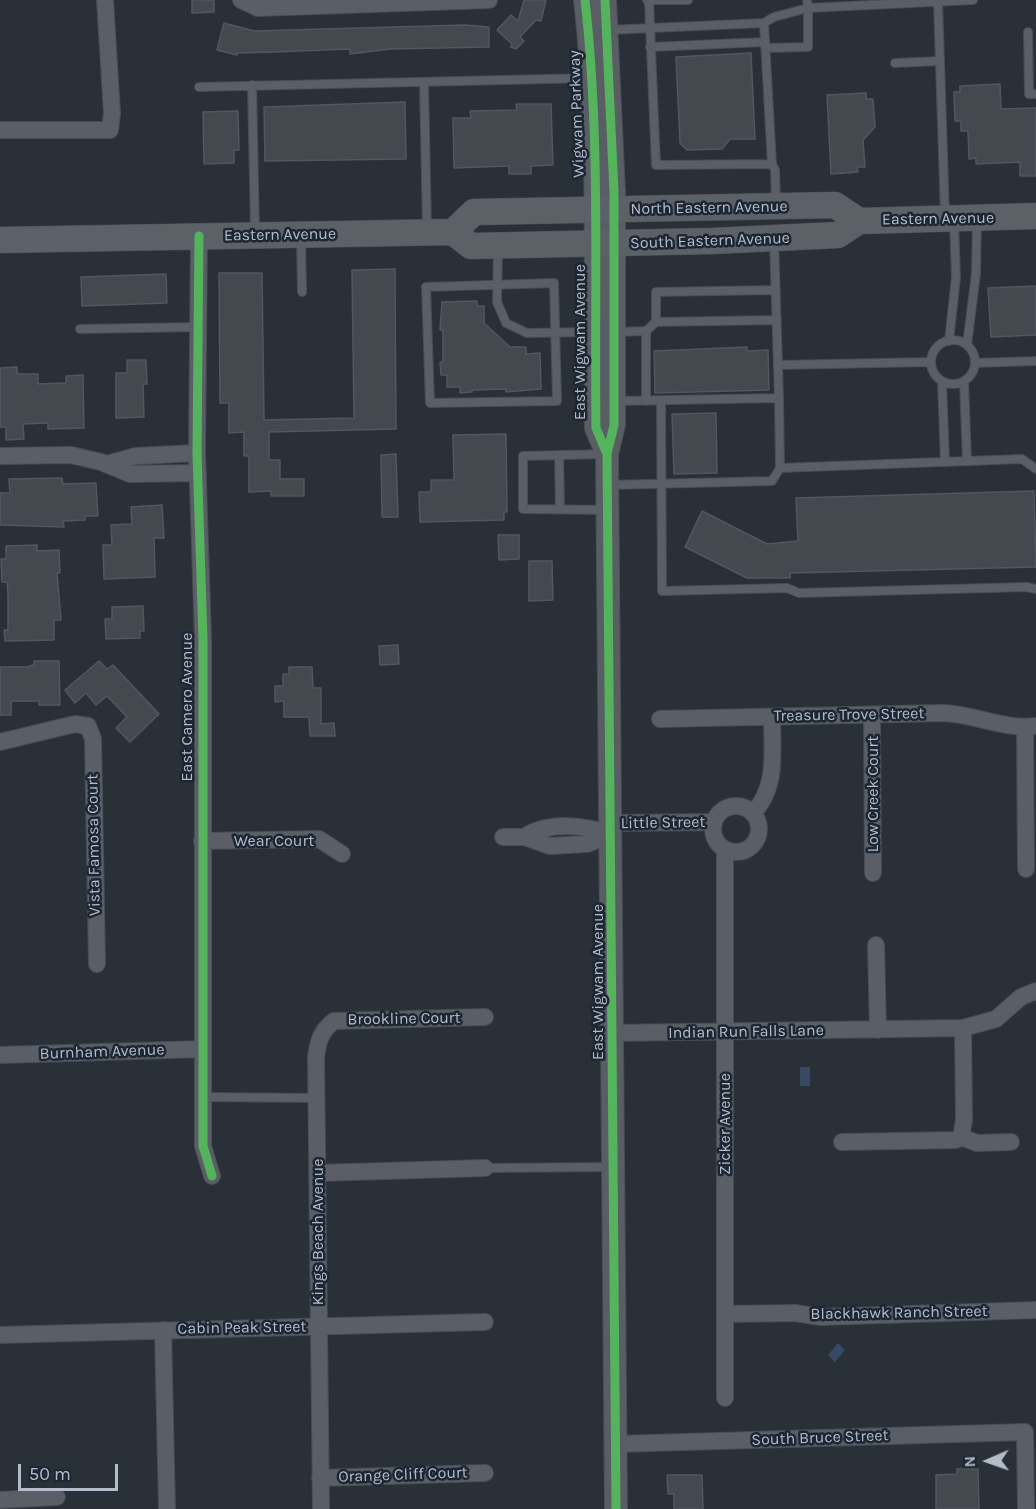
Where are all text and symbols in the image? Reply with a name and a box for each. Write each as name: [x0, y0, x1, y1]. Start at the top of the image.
street label: Wigwam Parkway: [565, 50, 589, 178]
street label: North Eastern Avenue: [630, 197, 788, 219]
street label: Eastern Avenue: [882, 208, 994, 230]
street label: Eastern Avenue: [224, 224, 336, 246]
street label: South Eastern Avenue: [630, 229, 790, 253]
street label: East Wigwam Avenue: [570, 264, 590, 420]
street label: East Camero Avenue: [177, 633, 197, 781]
street label: Treasure Trove Street: [773, 704, 925, 726]
street label: Low Creek Court: [863, 736, 883, 852]
street label: Vista Famosa Court: [83, 774, 105, 916]
street label: Little Street: [620, 813, 706, 833]
street label: Wear Court: [234, 831, 314, 851]
street label: East Wigwam Avenue: [588, 904, 608, 1060]
street label: Brookline Court: [347, 1008, 461, 1030]
street label: Indian Run Falls Lane: [668, 1021, 824, 1043]
street label: Burnham Avenue: [39, 1040, 165, 1064]
street label: Zicker Avenue: [715, 1073, 735, 1175]
street label: Kings Beach Avenue: [308, 1159, 328, 1305]
street label: Blackhawk Ranch Street: [810, 1302, 988, 1324]
street label: Cabin Peak Street: [177, 1317, 307, 1339]
street label: South Bruce Street: [751, 1426, 889, 1450]
north arrow: [958, 1431, 1018, 1491]
scale bar: [21, 1452, 122, 1490]
text: N: [960, 1456, 979, 1468]
text: 50 m: [29, 1463, 71, 1485]
street label: Orange Cliff Court: [338, 1463, 468, 1487]

